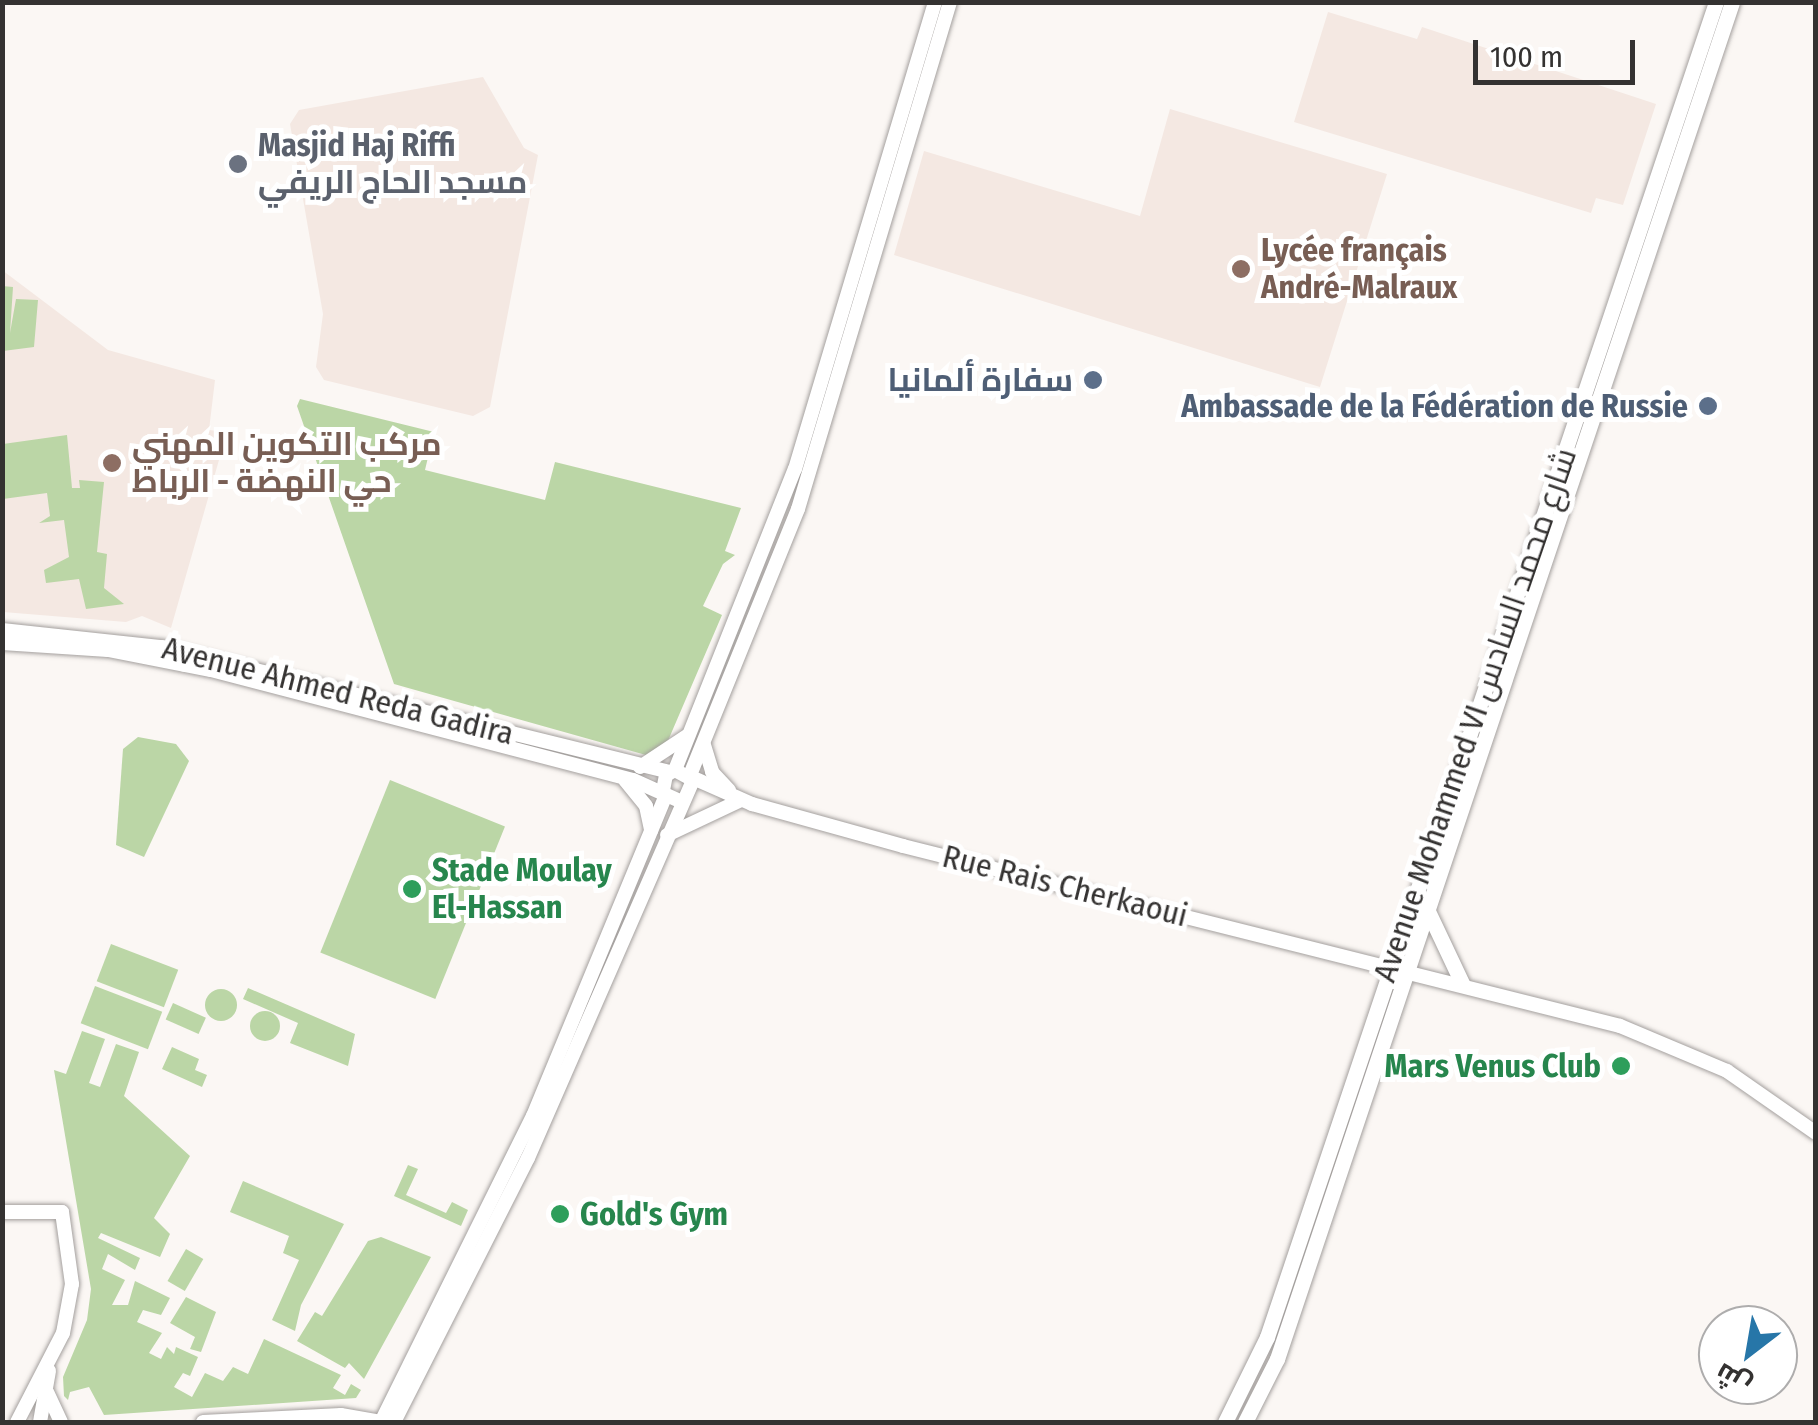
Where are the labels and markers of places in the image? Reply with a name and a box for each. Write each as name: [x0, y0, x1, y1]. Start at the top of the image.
place label: Masjid Haj Riffi مسجد الحاج الريفي: [258, 127, 527, 202]
marker: Masjid Haj Riffi مسجد الحاج الريفي: [227, 153, 249, 175]
place label: Lycée français André-Malraux: [1261, 232, 1457, 307]
marker: Lycée français André-Malraux: [1230, 258, 1252, 280]
place label: سفارة ألمانيا: [887, 361, 1073, 399]
marker: سفارة ألمانيا: [1082, 369, 1104, 391]
place label: Ambassade de la Fédération de Russie: [1181, 387, 1688, 425]
marker: Ambassade de la Fédération de Russie: [1697, 395, 1719, 417]
place label: مركب التكوين المهني حي النهضة - الرباط: [132, 426, 442, 501]
marker: مركب التكوين المهني حي النهضة - الرباط: [101, 452, 123, 474]
place label: Stade Moulay El-Hassan: [432, 852, 612, 927]
marker: Stade Moulay El-Hassan: [401, 878, 423, 900]
place label: Mars Venus Club: [1385, 1047, 1601, 1085]
marker: Mars Venus Club: [1610, 1055, 1632, 1077]
place label: Gold's Gym: [580, 1195, 728, 1233]
marker: Gold's Gym: [549, 1203, 571, 1225]

